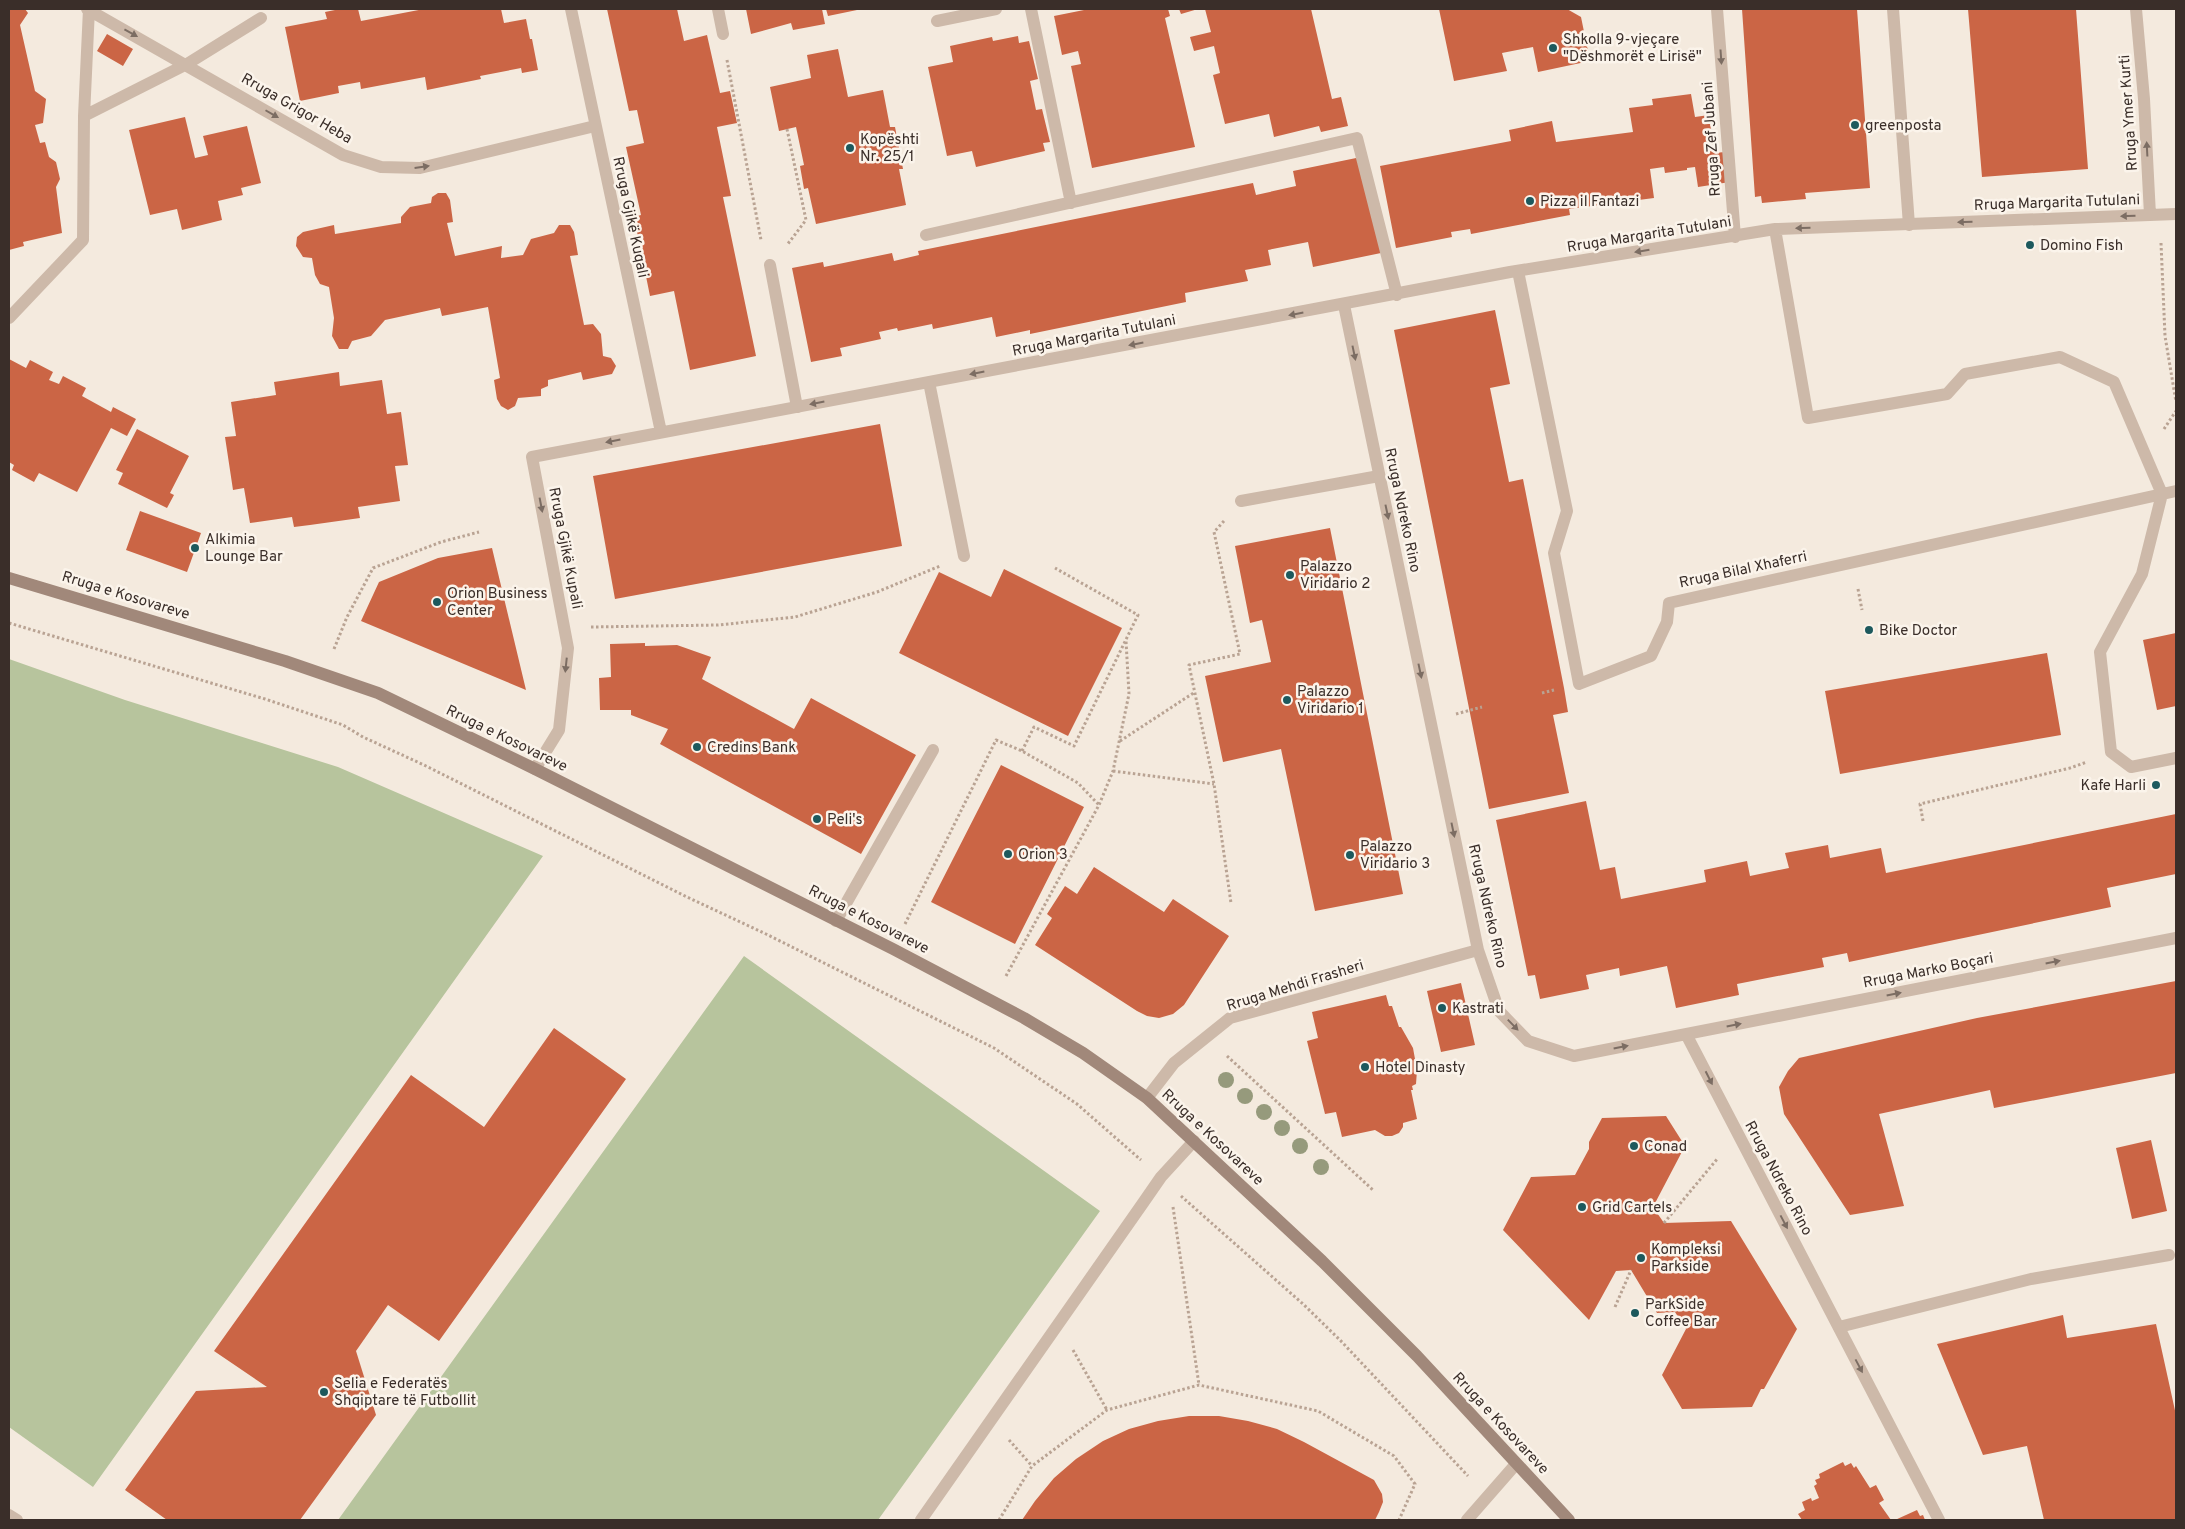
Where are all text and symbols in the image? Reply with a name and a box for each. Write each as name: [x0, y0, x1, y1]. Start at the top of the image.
one-way arrow: [125, 29, 138, 38]
place label: Shkolla 9-vjeçare "Dëshmorët e Lirisë": [1563, 31, 1702, 67]
marker: Shkolla 9-vjeçare "Dëshmorët e Lirisë": [1547, 42, 1559, 54]
one-way arrow: [1717, 50, 1725, 66]
street label: Rruga Ymer Kurti: [2116, 54, 2143, 172]
street label: Rruga Grigor Heba: [237, 70, 355, 149]
street label: Rruga Zef Jubani: [1699, 81, 1726, 197]
one-way arrow: [266, 109, 279, 118]
place label: greenposta: [1865, 117, 1941, 136]
marker: greenposta: [1849, 119, 1861, 131]
place label: Kopështi Nr. 25/1: [860, 131, 919, 167]
one-way arrow: [2142, 140, 2150, 156]
marker: Kopështi Nr. 25/1: [844, 142, 856, 154]
street label: Rruga Gjikë Kuqali: [607, 155, 652, 280]
one-way arrow: [414, 162, 430, 170]
street label: Rruga Margarita Tutulani: [1974, 191, 2140, 216]
place label: Pizza il Fantazi: [1540, 193, 1639, 212]
marker: Pizza il Fantazi: [1524, 195, 1536, 207]
one-way arrow: [2119, 212, 2135, 220]
street label: Rruga Margarita Tutulani: [1566, 213, 1733, 258]
one-way arrow: [1957, 219, 1973, 227]
one-way arrow: [1795, 225, 1811, 233]
place label: Domino Fish: [2040, 237, 2123, 256]
marker: Domino Fish: [2024, 239, 2036, 251]
one-way arrow: [1634, 248, 1650, 256]
one-way arrow: [1288, 310, 1304, 318]
street label: Rruga Margarita Tutulani: [1011, 311, 1178, 362]
one-way arrow: [1128, 340, 1144, 348]
one-way arrow: [1350, 345, 1358, 360]
one-way arrow: [968, 370, 984, 378]
one-way arrow: [808, 400, 824, 408]
one-way arrow: [605, 438, 621, 446]
street label: Rruga Ndreko Rino: [1379, 446, 1424, 574]
street label: Rruga Gjikë Kupali: [543, 486, 586, 611]
one-way arrow: [537, 497, 545, 513]
one-way arrow: [1383, 504, 1391, 519]
place label: Alkimia Lounge Bar: [205, 531, 283, 567]
marker: Alkimia Lounge Bar: [189, 542, 201, 554]
street label: Rruga Bilal Xhaferri: [1678, 548, 1809, 593]
place label: Palazzo Viridario 2: [1300, 558, 1370, 594]
street label: Rruga e Kosovareve: [59, 568, 192, 625]
marker: Palazzo Viridario 2: [1284, 569, 1296, 581]
place label: Orion Business Center: [447, 585, 548, 621]
marker: Orion Business Center: [431, 596, 443, 608]
place label: Bike Doctor: [1879, 622, 1958, 641]
marker: Bike Doctor: [1863, 624, 1875, 636]
one-way arrow: [562, 657, 570, 673]
one-way arrow: [1417, 663, 1425, 679]
place label: Palazzo Viridario 1: [1297, 683, 1364, 719]
marker: Palazzo Viridario 1: [1281, 694, 1293, 706]
street label: Rruga e Kosovareve: [442, 702, 570, 777]
place label: Credins Bank: [707, 739, 796, 758]
marker: Credins Bank: [691, 741, 703, 753]
place label: Kafe Harli: [2081, 777, 2146, 796]
marker: Kafe Harli: [2150, 779, 2162, 791]
place label: Peli's: [827, 811, 863, 830]
marker: Peli's: [811, 813, 823, 825]
one-way arrow: [1450, 822, 1458, 838]
place label: Palazzo Viridario 3: [1360, 838, 1430, 874]
street label: Rruga Ndreko Rino: [1463, 842, 1510, 970]
place label: Orion 3: [1018, 846, 1068, 865]
marker: Orion 3: [1002, 848, 1014, 860]
marker: Palazzo Viridario 3: [1344, 849, 1356, 861]
street label: Rruga e Kosovareve: [805, 882, 932, 959]
street label: Rruga Marko Boçari: [1861, 950, 1995, 993]
street label: Rruga Mehdi Frasheri: [1224, 956, 1367, 1016]
one-way arrow: [2045, 958, 2061, 966]
one-way arrow: [1886, 989, 1902, 997]
place label: Kastrati: [1452, 1000, 1504, 1019]
marker: Kastrati: [1436, 1002, 1448, 1014]
one-way arrow: [1507, 1019, 1519, 1031]
one-way arrow: [1726, 1021, 1742, 1029]
one-way arrow: [1614, 1043, 1629, 1051]
place label: Hotel Dinasty: [1375, 1059, 1466, 1078]
marker: Hotel Dinasty: [1359, 1061, 1371, 1073]
one-way arrow: [1705, 1070, 1713, 1085]
street label: Rruga e Kosovareve: [1157, 1086, 1267, 1190]
street label: Rruga Ndreko Rino: [1740, 1118, 1816, 1239]
place label: Conad: [1644, 1138, 1687, 1157]
marker: Conad: [1628, 1140, 1640, 1152]
place label: Grid Cartels: [1592, 1199, 1672, 1218]
marker: Grid Cartels: [1576, 1201, 1588, 1213]
one-way arrow: [1780, 1215, 1788, 1229]
place label: Kompleksi Parkside: [1651, 1241, 1721, 1277]
marker: Kompleksi Parkside: [1635, 1252, 1647, 1264]
place label: ParkSide Coffee Bar: [1645, 1296, 1717, 1332]
marker: ParkSide Coffee Bar: [1629, 1307, 1641, 1319]
one-way arrow: [1855, 1359, 1863, 1373]
street label: Rruga e Kosovareve: [1448, 1369, 1552, 1479]
place label: Selia e Federatës Shqiptare të Futbollit: [334, 1375, 476, 1411]
marker: Selia e Federatës Shqiptare të Futbollit: [318, 1386, 330, 1398]

